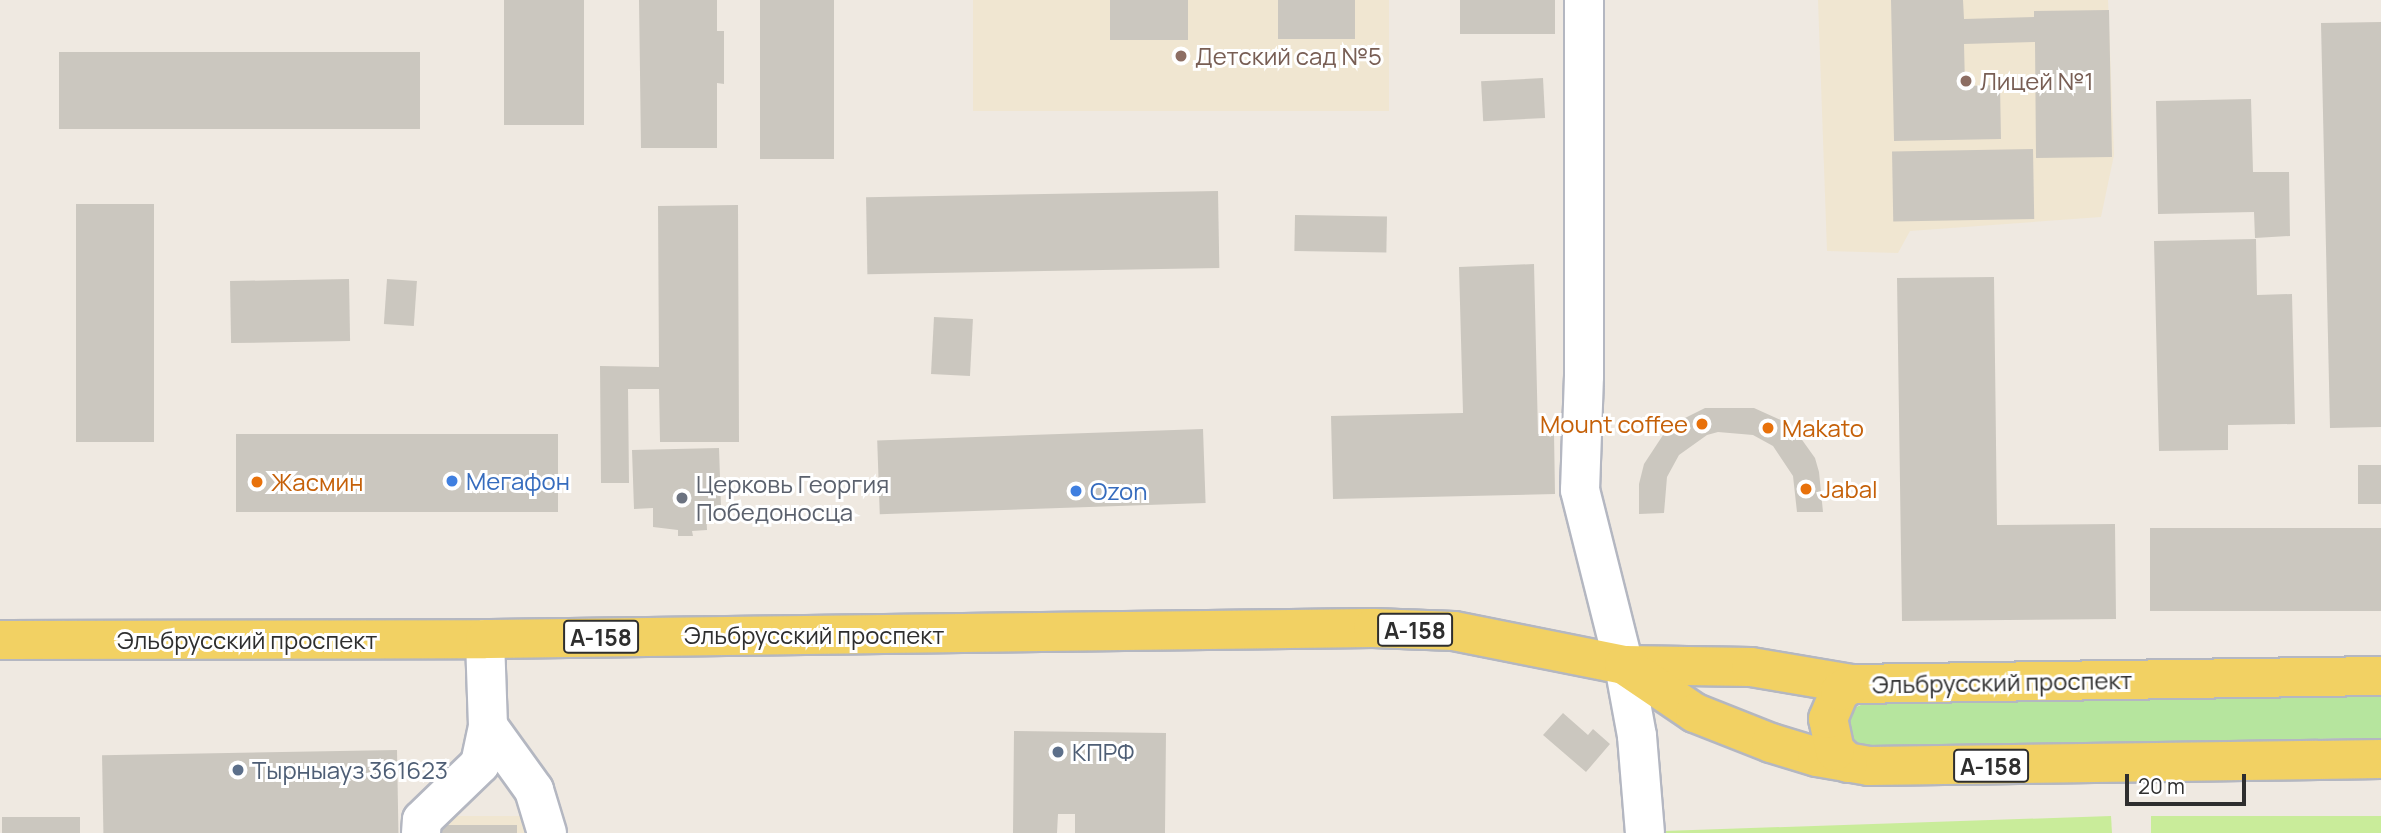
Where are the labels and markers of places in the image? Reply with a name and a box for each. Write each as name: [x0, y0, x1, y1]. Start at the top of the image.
place label: Детский сад №5: [1195, 42, 1382, 70]
marker: Детский сад №5: [1173, 48, 1189, 64]
place label: Лицей №1: [1980, 67, 2094, 95]
marker: Лицей №1: [1958, 73, 1974, 89]
place label: Mount coffee: [1540, 410, 1688, 438]
place label: Мakato: [1782, 414, 1864, 442]
marker: Mount coffee: [1694, 416, 1710, 432]
marker: Мakato: [1760, 420, 1776, 436]
place label: Мегафон: [466, 467, 570, 495]
place label: Жасмин: [271, 468, 363, 496]
place label: Церковь Георгия Победоносца: [696, 470, 889, 526]
marker: Мегафон: [444, 473, 460, 489]
marker: Жасмин: [249, 474, 265, 490]
place label: Jabal: [1820, 475, 1878, 503]
place label: Ozon: [1090, 477, 1148, 505]
marker: Jabal: [1798, 481, 1814, 497]
marker: Ozon: [1068, 483, 1084, 499]
marker: Церковь Георгия Победоносца: [674, 490, 690, 506]
place label: КПРФ: [1072, 738, 1134, 766]
marker: КПРФ: [1050, 744, 1066, 760]
place label: Тырныауз 361623: [252, 756, 448, 784]
marker: Тырныауз 361623: [230, 762, 246, 778]

